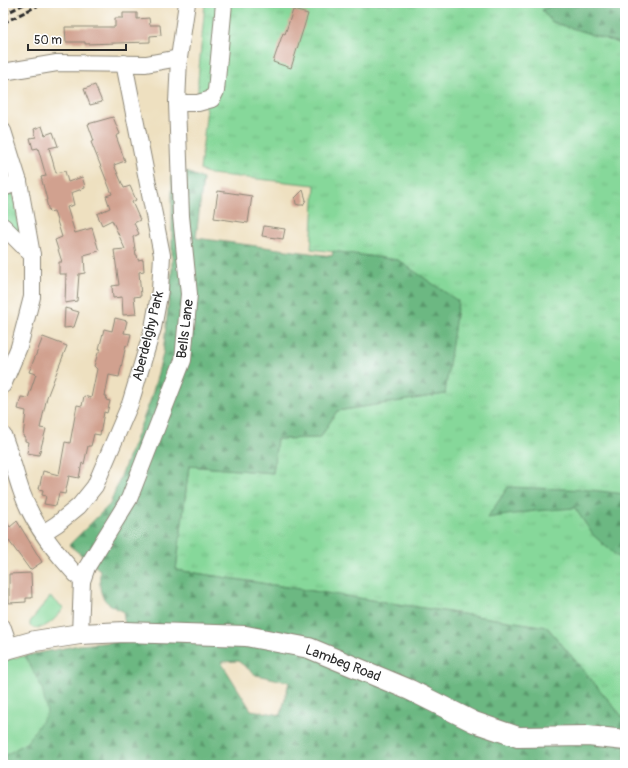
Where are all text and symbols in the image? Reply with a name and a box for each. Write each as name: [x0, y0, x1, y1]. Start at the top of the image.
scale bar: [28, 26, 126, 52]
text: 50 m: [34, 33, 62, 48]
street label: Aberdelghy Park: [129, 289, 167, 383]
street label: Bells Lane: [173, 298, 197, 360]
street label: Lambeg Road: [303, 641, 383, 685]

